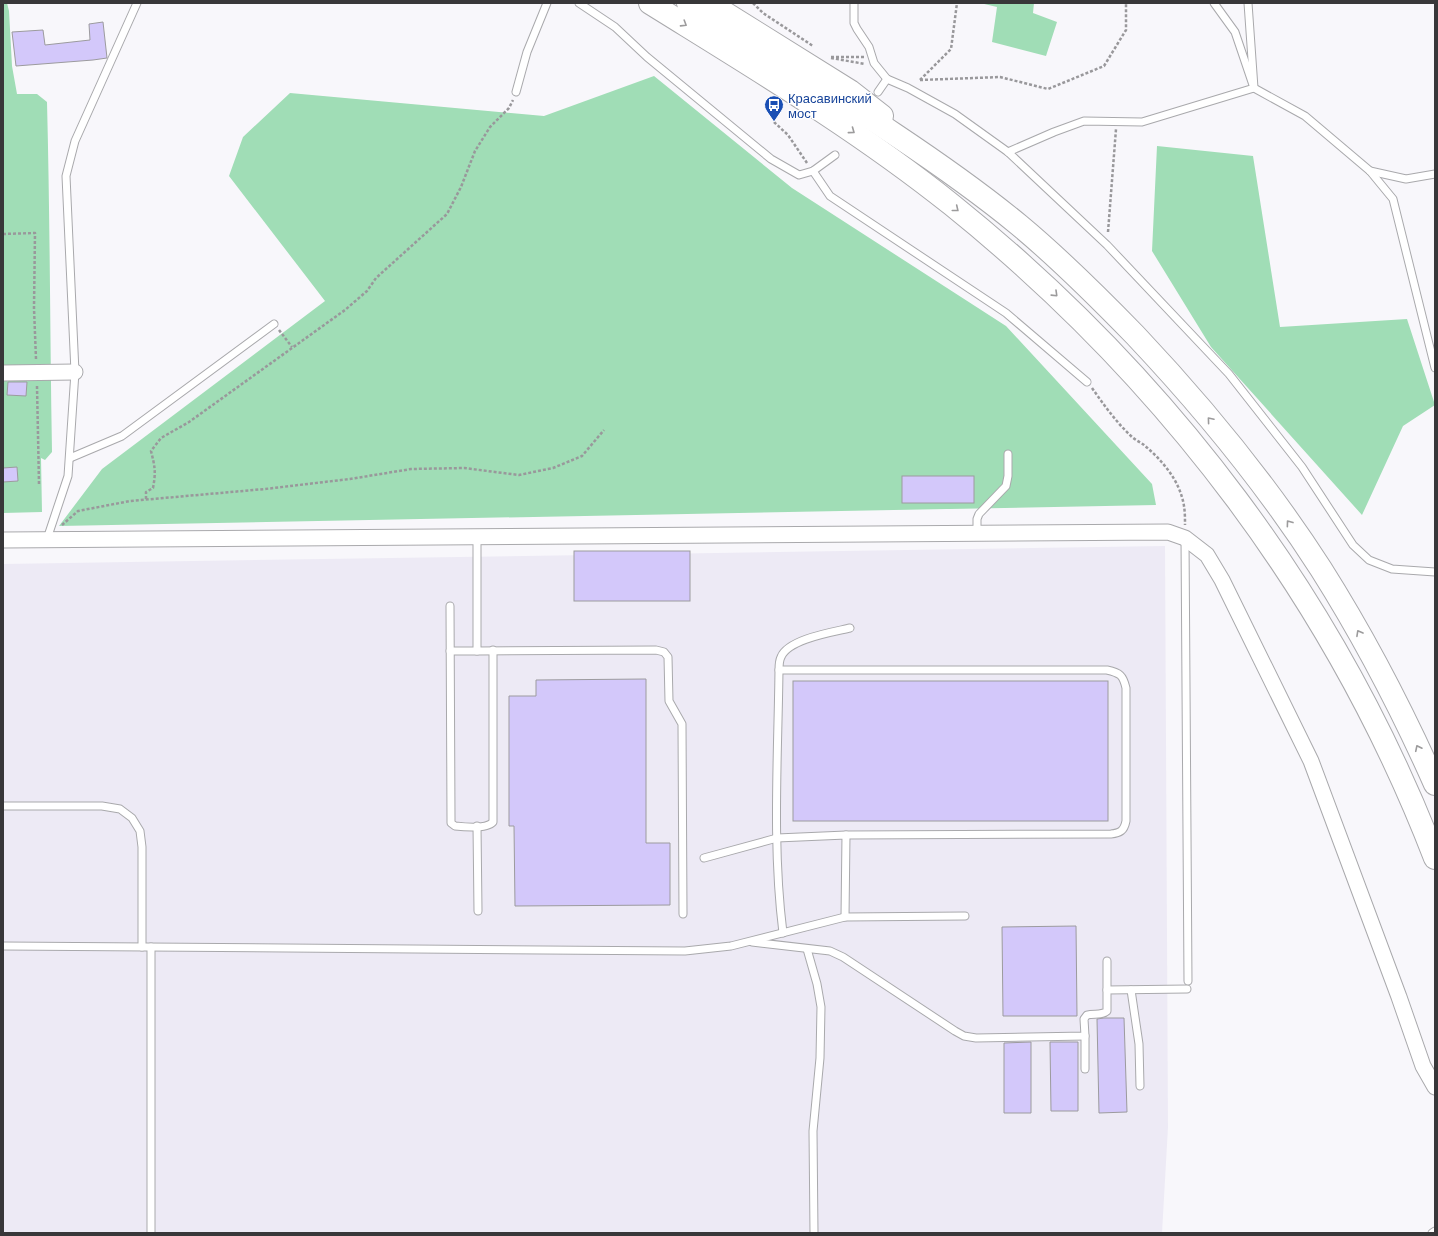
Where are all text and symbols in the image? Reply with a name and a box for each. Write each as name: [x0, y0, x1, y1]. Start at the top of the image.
one-way arrow: [679, 19, 686, 26]
place label: Красавинский мост: [788, 91, 872, 121]
bus stop icon: Красавинский мост: [763, 94, 785, 122]
one-way arrow: [848, 126, 855, 133]
one-way arrow: [952, 204, 959, 211]
one-way arrow: [1050, 289, 1058, 297]
one-way arrow: [1208, 417, 1215, 425]
one-way arrow: [1287, 520, 1294, 527]
one-way arrow: [1356, 630, 1363, 637]
one-way arrow: [1415, 745, 1423, 753]

